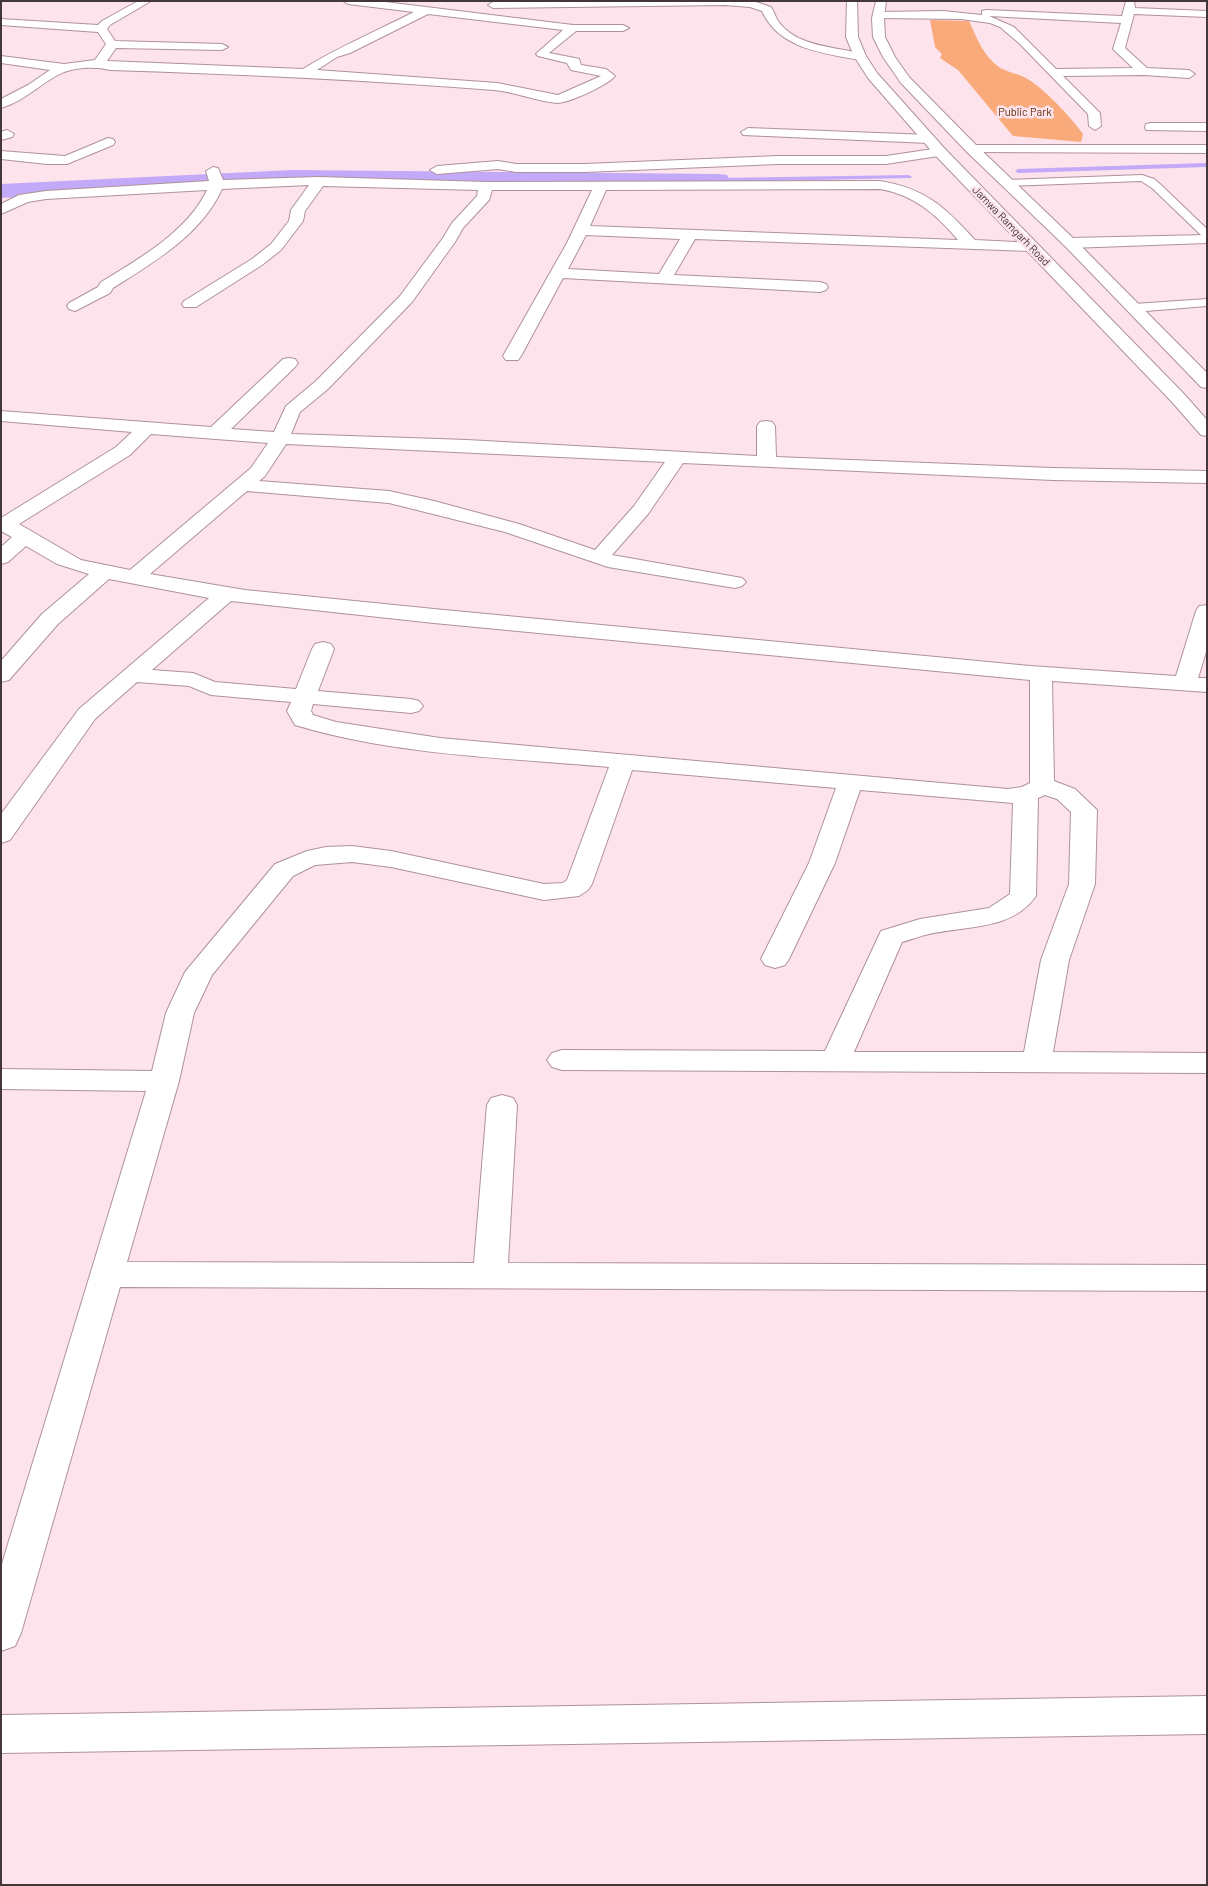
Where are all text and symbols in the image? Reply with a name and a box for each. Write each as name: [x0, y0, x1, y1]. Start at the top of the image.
park label: Public Park: [998, 105, 1052, 119]
street label: Jamwa Ramgarh Road: [969, 183, 1053, 269]

